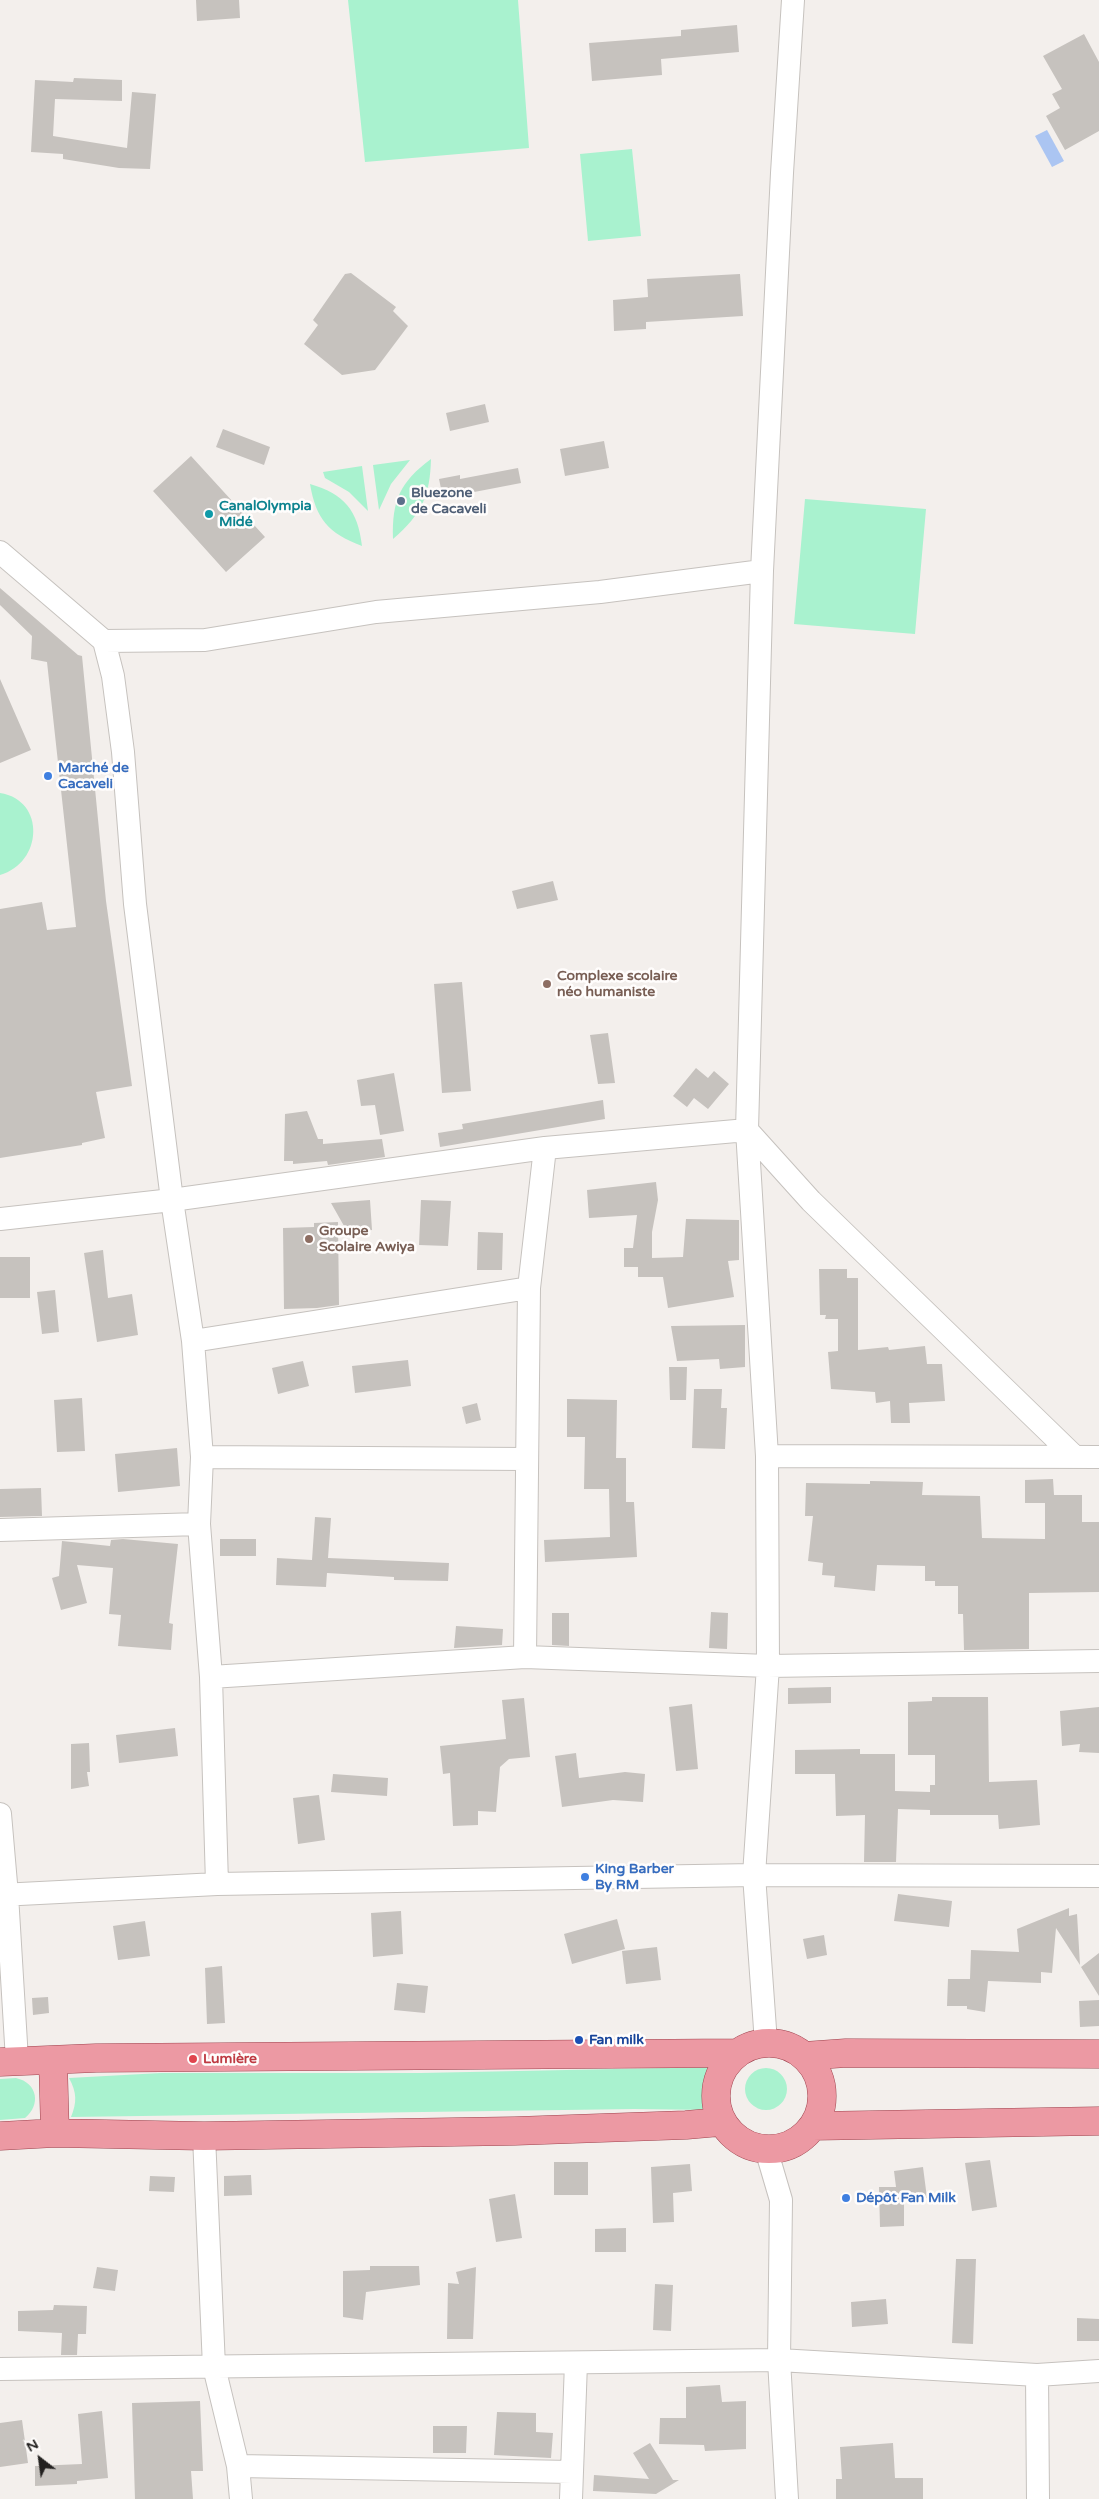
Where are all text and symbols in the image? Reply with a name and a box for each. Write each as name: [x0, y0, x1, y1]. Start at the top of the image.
place label: Bluezone de Cacaveli: [411, 485, 486, 518]
marker: Bluezone de Cacaveli: [395, 495, 407, 507]
place label: CanalOlympia Midé: [219, 498, 312, 530]
marker: CanalOlympia Midé: [203, 508, 215, 520]
place label: Marché de Cacaveli: [58, 760, 129, 792]
marker: Marché de Cacaveli: [42, 770, 54, 782]
place label: Complexe scolaire néo humaniste: [557, 968, 678, 1000]
marker: Complexe scolaire néo humaniste: [541, 978, 553, 990]
place label: Groupe Scolaire Awiya: [319, 1223, 415, 1256]
marker: Groupe Scolaire Awiya: [303, 1233, 315, 1245]
place label: King Barber By RM: [595, 1861, 674, 1894]
marker: King Barber By RM: [579, 1871, 591, 1883]
place label: Fan milk: [589, 2032, 644, 2048]
marker: Fan milk: [573, 2034, 585, 2046]
place label: Lumière: [203, 2051, 257, 2067]
marker: Lumière: [187, 2053, 199, 2065]
place label: Dépôt Fan Milk: [856, 2190, 956, 2206]
marker: Dépôt Fan Milk: [840, 2192, 852, 2204]
north arrow: [15, 2434, 65, 2484]
text: N: [23, 2435, 41, 2456]

